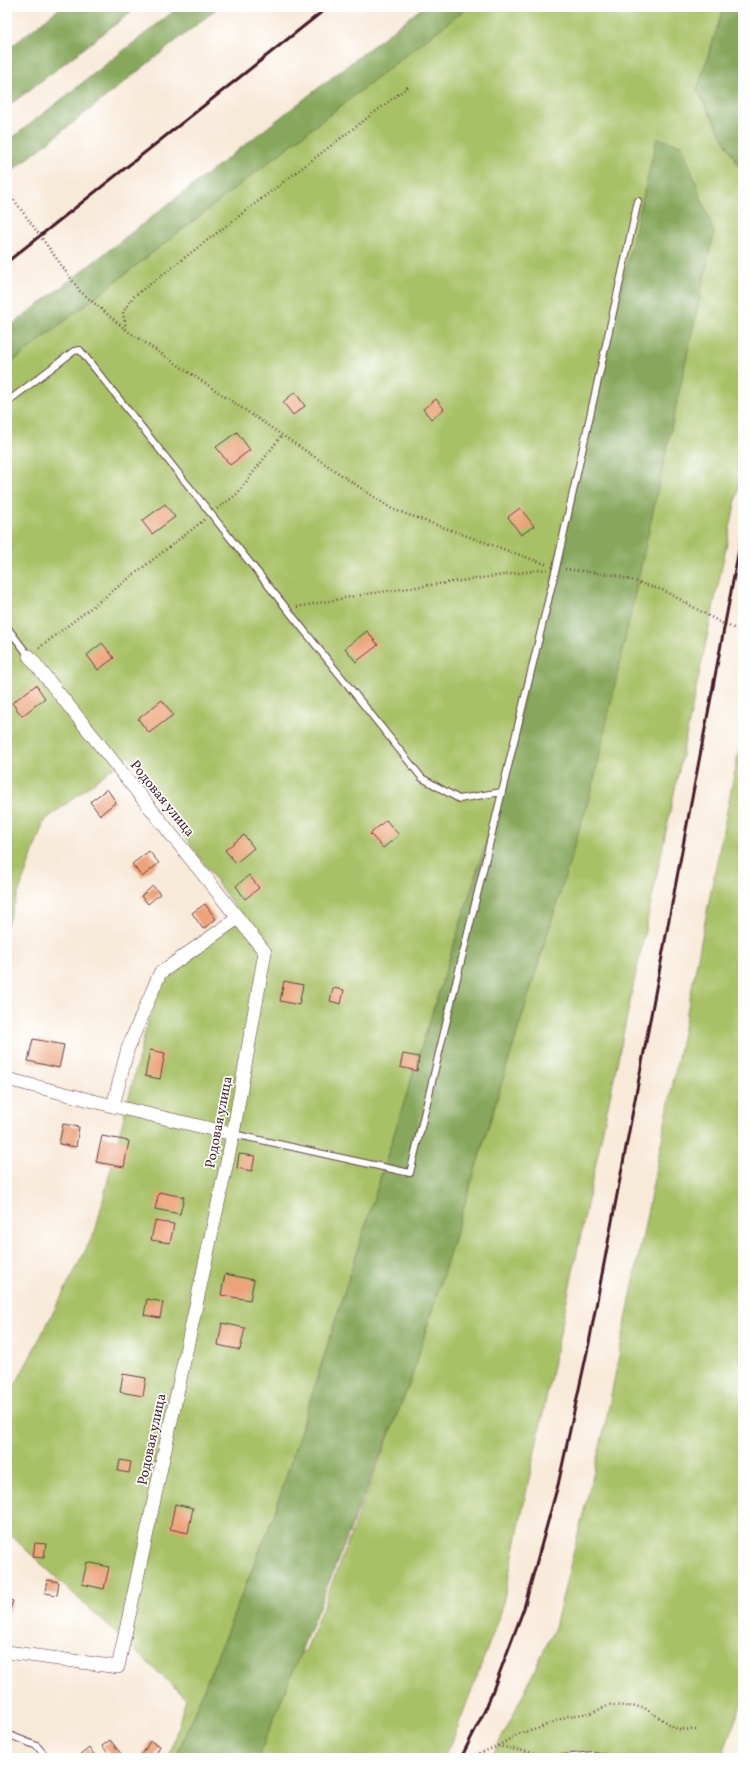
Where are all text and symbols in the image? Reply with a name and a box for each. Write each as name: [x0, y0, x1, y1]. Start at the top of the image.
street label: Родовая улица: [125, 757, 199, 841]
street label: Родовая улица: [201, 1075, 238, 1170]
street label: Родовая улица: [133, 1392, 171, 1487]

